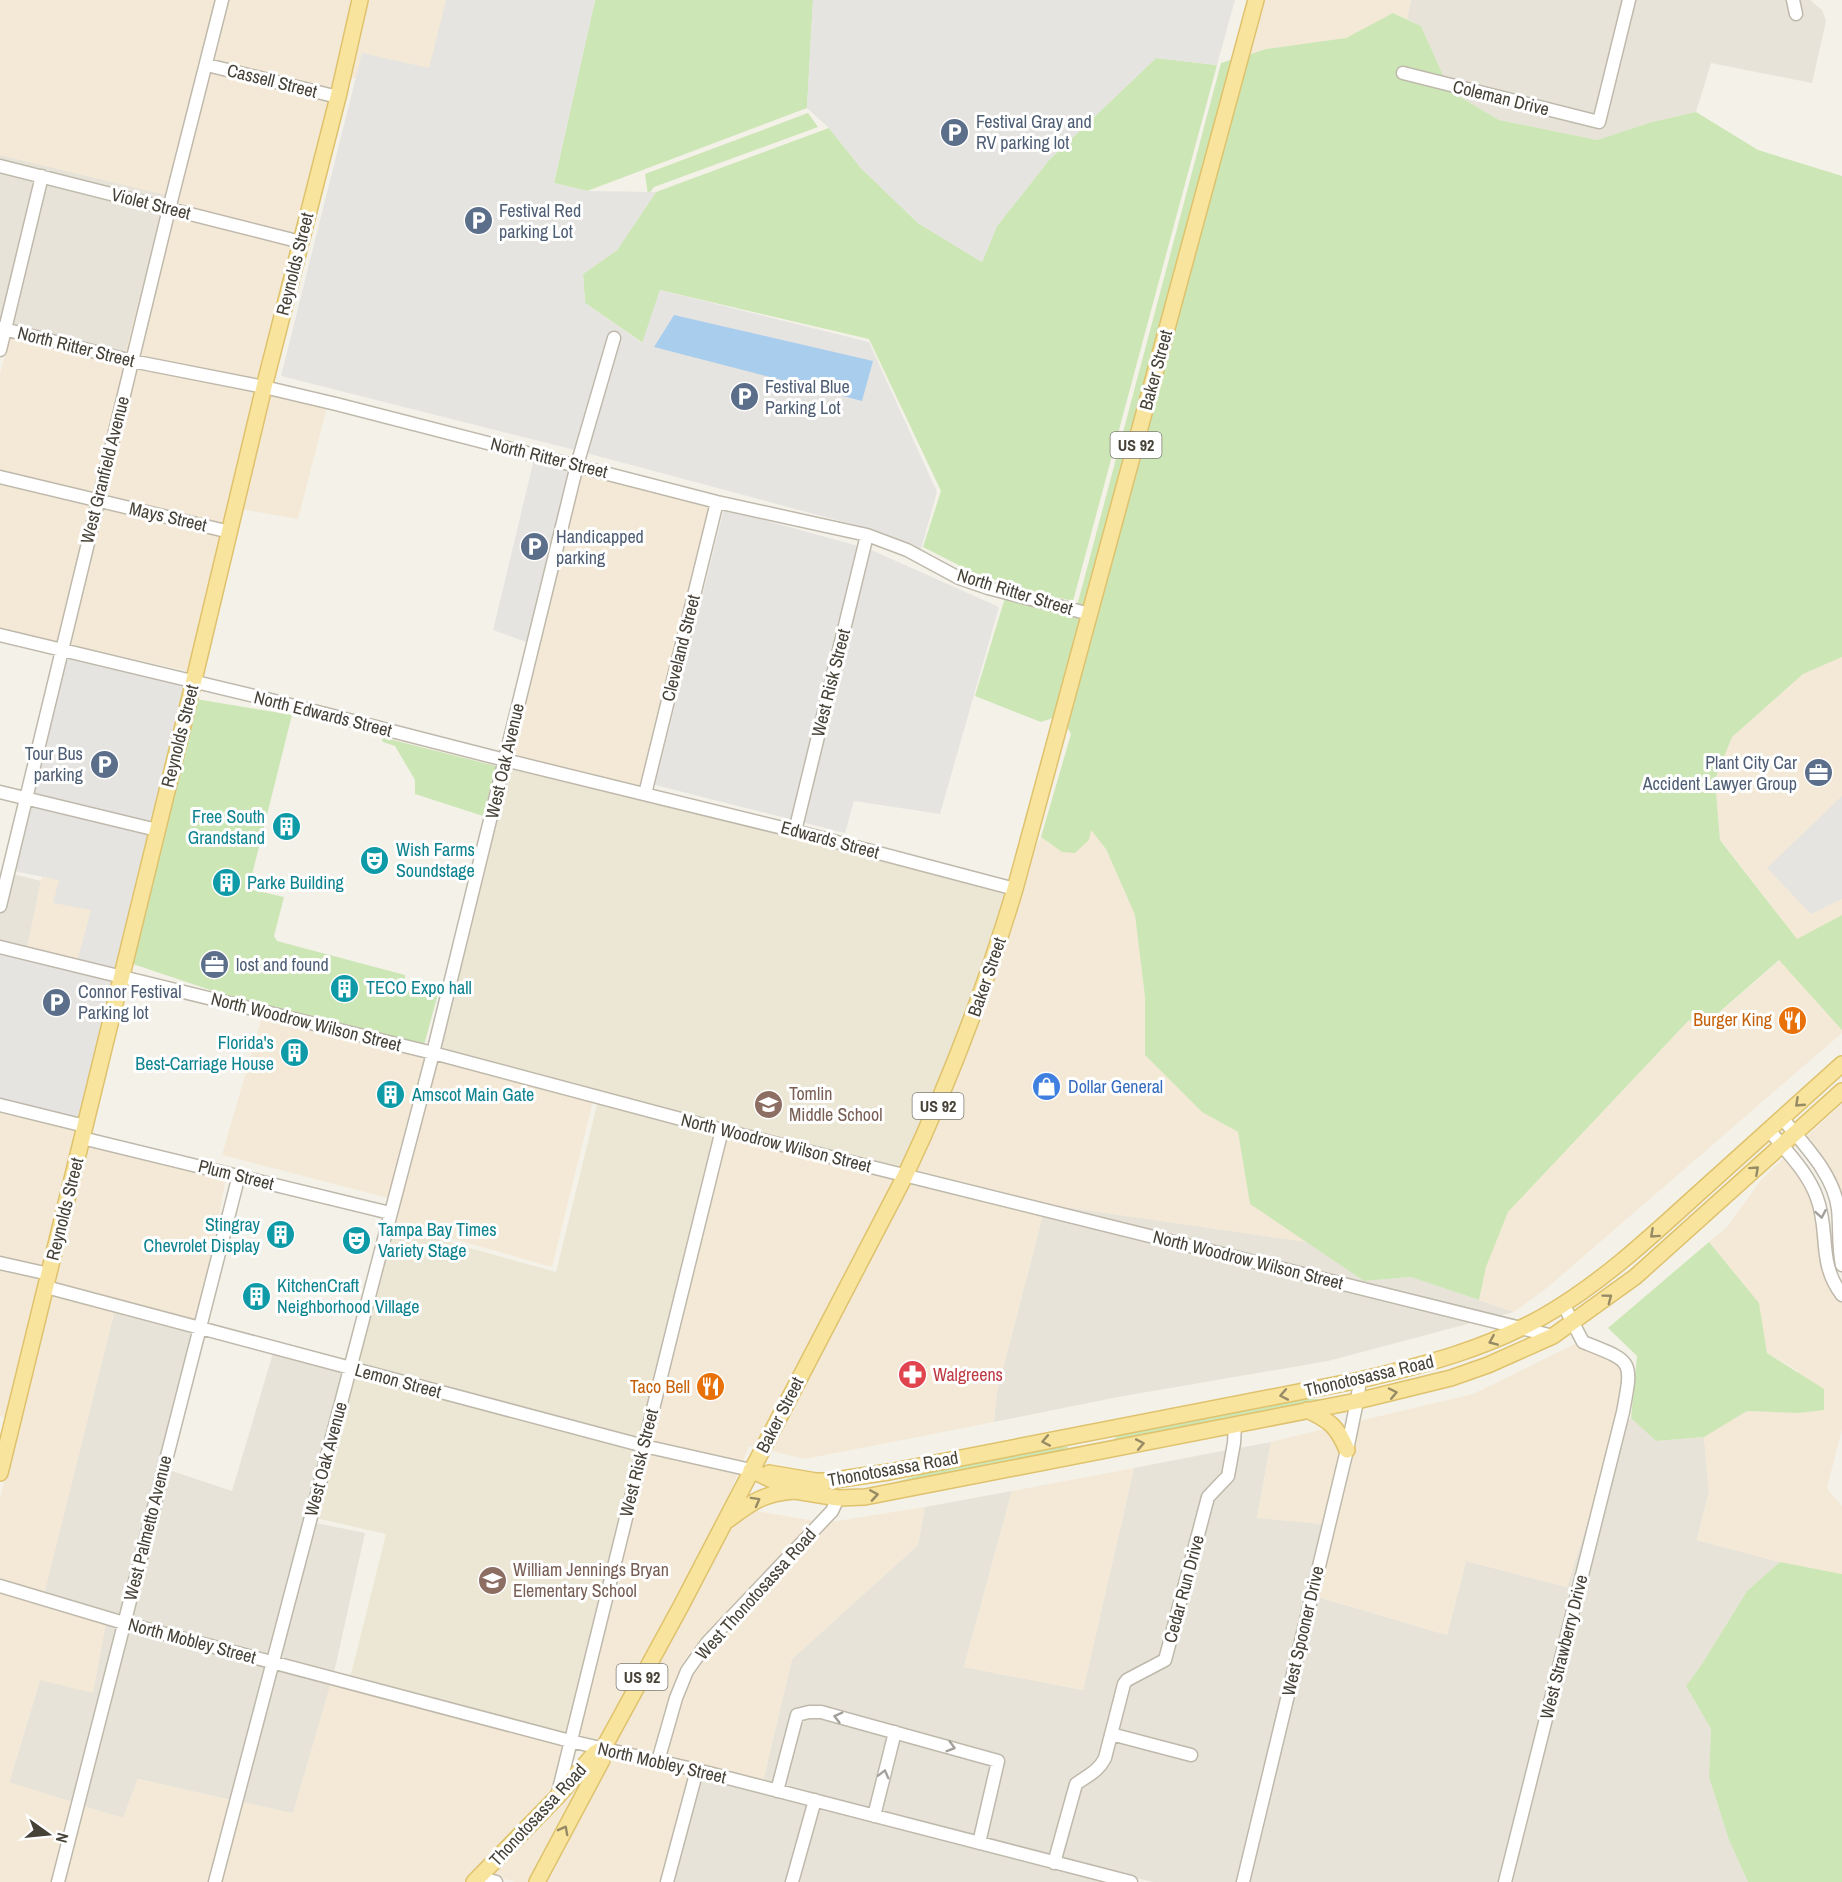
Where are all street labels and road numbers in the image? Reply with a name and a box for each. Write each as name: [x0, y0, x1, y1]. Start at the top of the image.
street label: Cassell Street: [225, 57, 320, 104]
street label: Coleman Drive: [1450, 73, 1552, 122]
street label: Violet Street: [109, 182, 193, 225]
street label: Reynolds Street: [270, 210, 319, 318]
street label: North Ritter Street: [15, 320, 137, 373]
street label: Baker Street: [1133, 327, 1178, 413]
street label: West Granfield Avenue: [74, 393, 135, 546]
street label: North Ritter Street: [488, 431, 610, 484]
road number: US 92: [1110, 432, 1162, 458]
street label: Mays Street: [127, 495, 209, 538]
street label: North Ritter Street: [954, 562, 1076, 621]
street label: Cleveland Street: [655, 592, 706, 704]
street label: West Risk Street: [805, 626, 856, 740]
street label: Reynolds Street: [155, 682, 204, 790]
street label: North Edwards Street: [252, 684, 395, 743]
street label: West Oak Avenue: [479, 701, 530, 821]
street label: Edwards Street: [778, 814, 882, 865]
street label: Baker Street: [961, 934, 1012, 1020]
street label: North Woodrow Wilson Street: [209, 986, 404, 1057]
road number: US 92: [912, 1093, 964, 1119]
street label: North Woodrow Wilson Street: [679, 1107, 874, 1178]
street label: Plum Street: [196, 1153, 277, 1196]
street label: Reynolds Street: [40, 1155, 89, 1263]
street label: North Woodrow Wilson Street: [1151, 1224, 1346, 1295]
street label: Thonotosassa Road: [1302, 1348, 1436, 1403]
street label: Lemon Street: [352, 1357, 444, 1404]
street label: Baker Street: [750, 1373, 809, 1457]
street label: West Oak Avenue: [298, 1399, 353, 1519]
street label: West Risk Street: [613, 1406, 664, 1520]
street label: Thonotosassa Road: [826, 1445, 960, 1492]
street label: West Palmetto Avenue: [117, 1453, 178, 1603]
street label: West Thonotosassa Road: [690, 1522, 822, 1665]
street label: Cedar Run Drive: [1157, 1532, 1210, 1646]
street label: West Spooner Drive: [1275, 1563, 1330, 1698]
street label: West Strawberry Drive: [1533, 1572, 1594, 1722]
street label: North Mobley Street: [125, 1611, 259, 1670]
road number: US 92: [616, 1664, 668, 1690]
street label: North Mobley Street: [595, 1736, 729, 1789]
street label: Thonotosassa Road: [483, 1758, 592, 1871]

